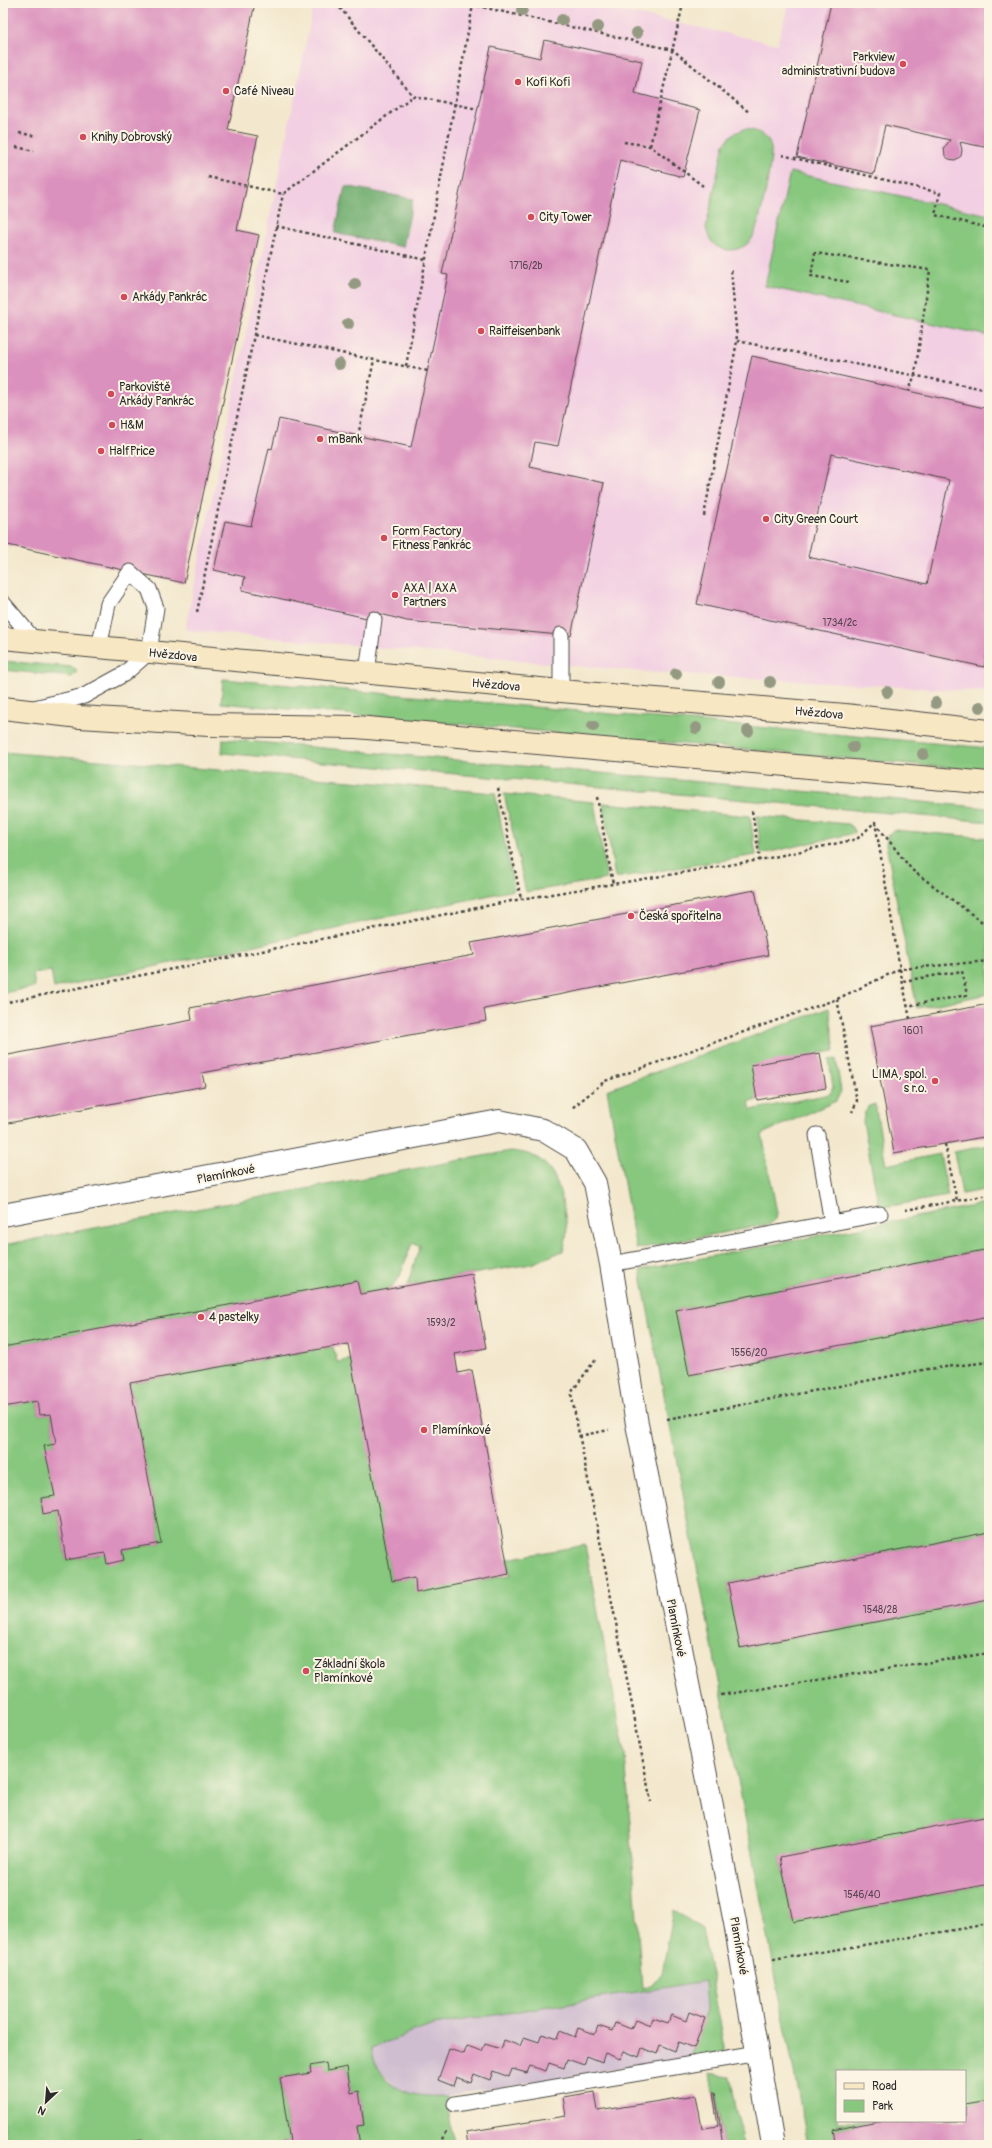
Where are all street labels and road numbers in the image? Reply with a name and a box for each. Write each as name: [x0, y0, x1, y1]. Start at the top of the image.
street label: Hvězdova: [148, 645, 198, 666]
street label: Hvězdova: [471, 676, 521, 695]
street label: Hvězdova: [794, 704, 844, 723]
street label: Plamínkové: [196, 1161, 257, 1187]
street label: Plamínkové: [663, 1598, 689, 1659]
street label: Plamínkové: [726, 1916, 751, 1976]

